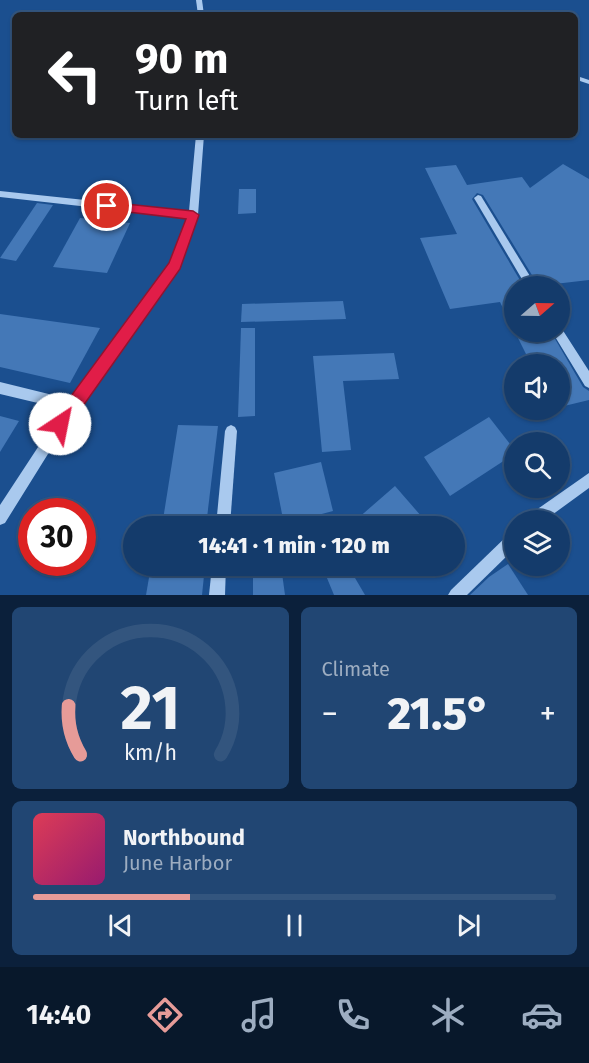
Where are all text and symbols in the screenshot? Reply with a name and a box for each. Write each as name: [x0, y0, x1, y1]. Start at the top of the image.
text: 90 m: [135, 34, 229, 84]
icon: left: [36, 36, 114, 114]
text: Turn left: [135, 85, 238, 117]
pin: [81, 180, 132, 231]
icon: arrive: [90, 189, 123, 222]
north arrow: [504, 276, 570, 342]
map controls: [504, 276, 570, 576]
button: sound: [504, 354, 570, 420]
position arrow: [28, 392, 92, 456]
button: search: [504, 432, 570, 498]
speed limit sign: 30: [18, 498, 96, 576]
button: layers: [504, 510, 570, 576]
text: 14:41 · 1 min · 120 m: [198, 532, 390, 559]
text: Climate: [322, 657, 390, 681]
text: 21: [120, 671, 180, 746]
text: 21.5°: [387, 687, 490, 741]
text: −: [322, 694, 338, 734]
text: +: [540, 694, 556, 734]
text: km/h: [124, 740, 177, 766]
text: Northbound: [123, 824, 245, 851]
text: June Harbor: [123, 851, 232, 875]
icon: previous: [104, 909, 137, 942]
icon: pause: [278, 909, 311, 942]
icon: next: [452, 909, 485, 942]
icon: directions: [144, 994, 186, 1036]
icon: music: [238, 994, 280, 1036]
icon: phone: [332, 994, 374, 1036]
icon: climate: [427, 994, 469, 1036]
icon: car: [521, 994, 563, 1036]
text: 14:40: [26, 999, 91, 1031]

